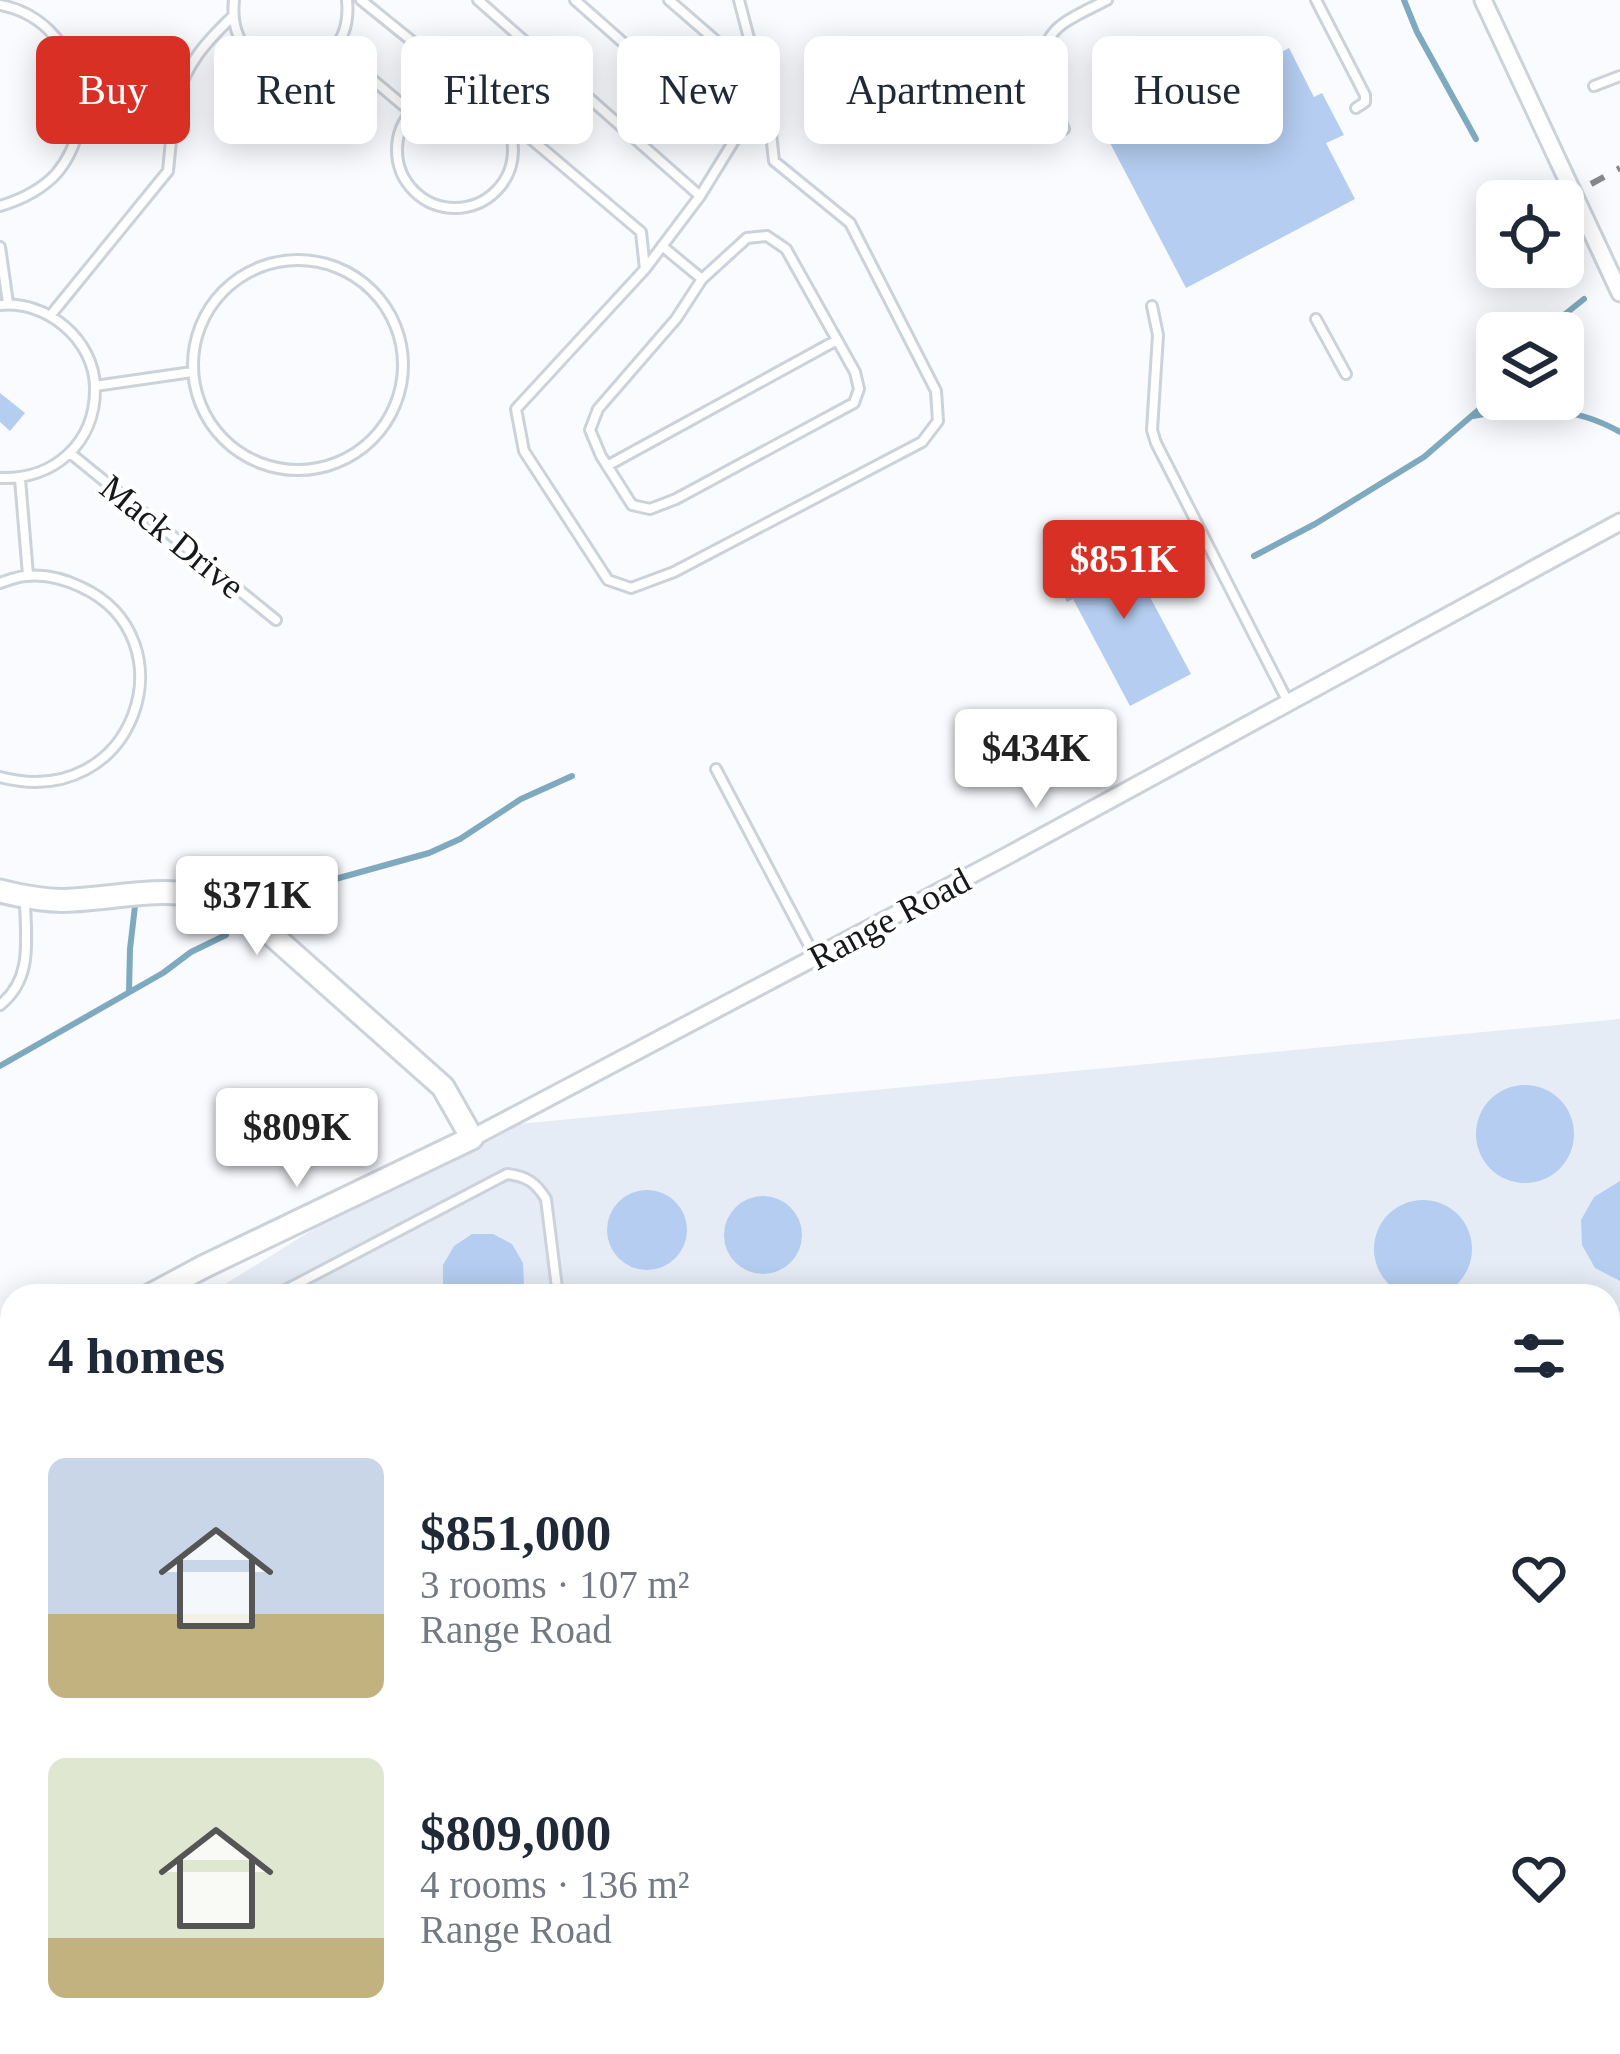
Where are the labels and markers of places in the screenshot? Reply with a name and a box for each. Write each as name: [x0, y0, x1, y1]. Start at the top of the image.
pin: $851K: [1040, 520, 1208, 622]
pin: $434K: [952, 709, 1120, 811]
pin: $371K: [173, 856, 341, 958]
pin: $809K: [213, 1088, 381, 1190]

